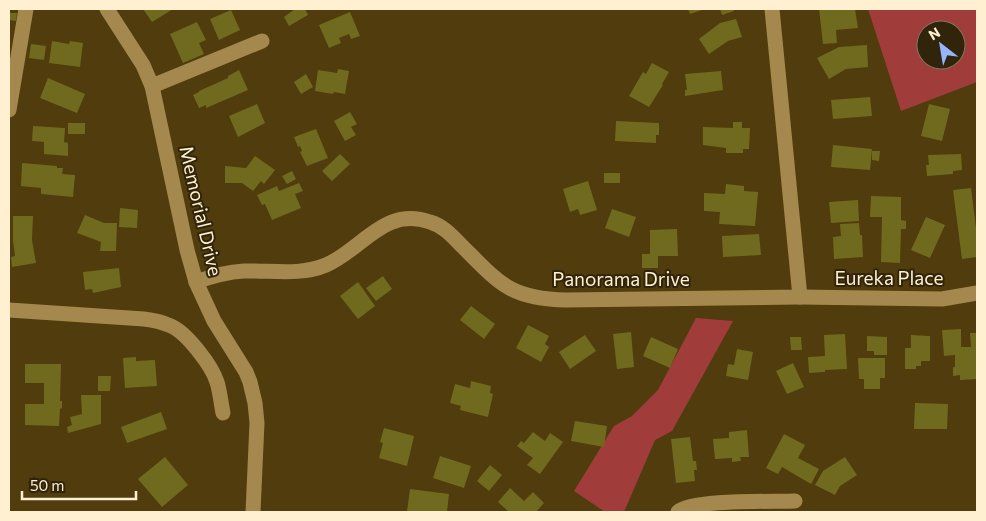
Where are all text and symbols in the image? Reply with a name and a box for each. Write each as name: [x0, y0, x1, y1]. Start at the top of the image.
north arrow: [916, 20, 966, 70]
text: N: [925, 23, 943, 43]
street label: Memorial Drive: [175, 144, 228, 278]
street label: Eureka Place: [834, 266, 944, 289]
street label: Panorama Drive: [552, 267, 690, 290]
scale bar: [22, 468, 136, 500]
text: 50 m: [30, 476, 64, 494]

